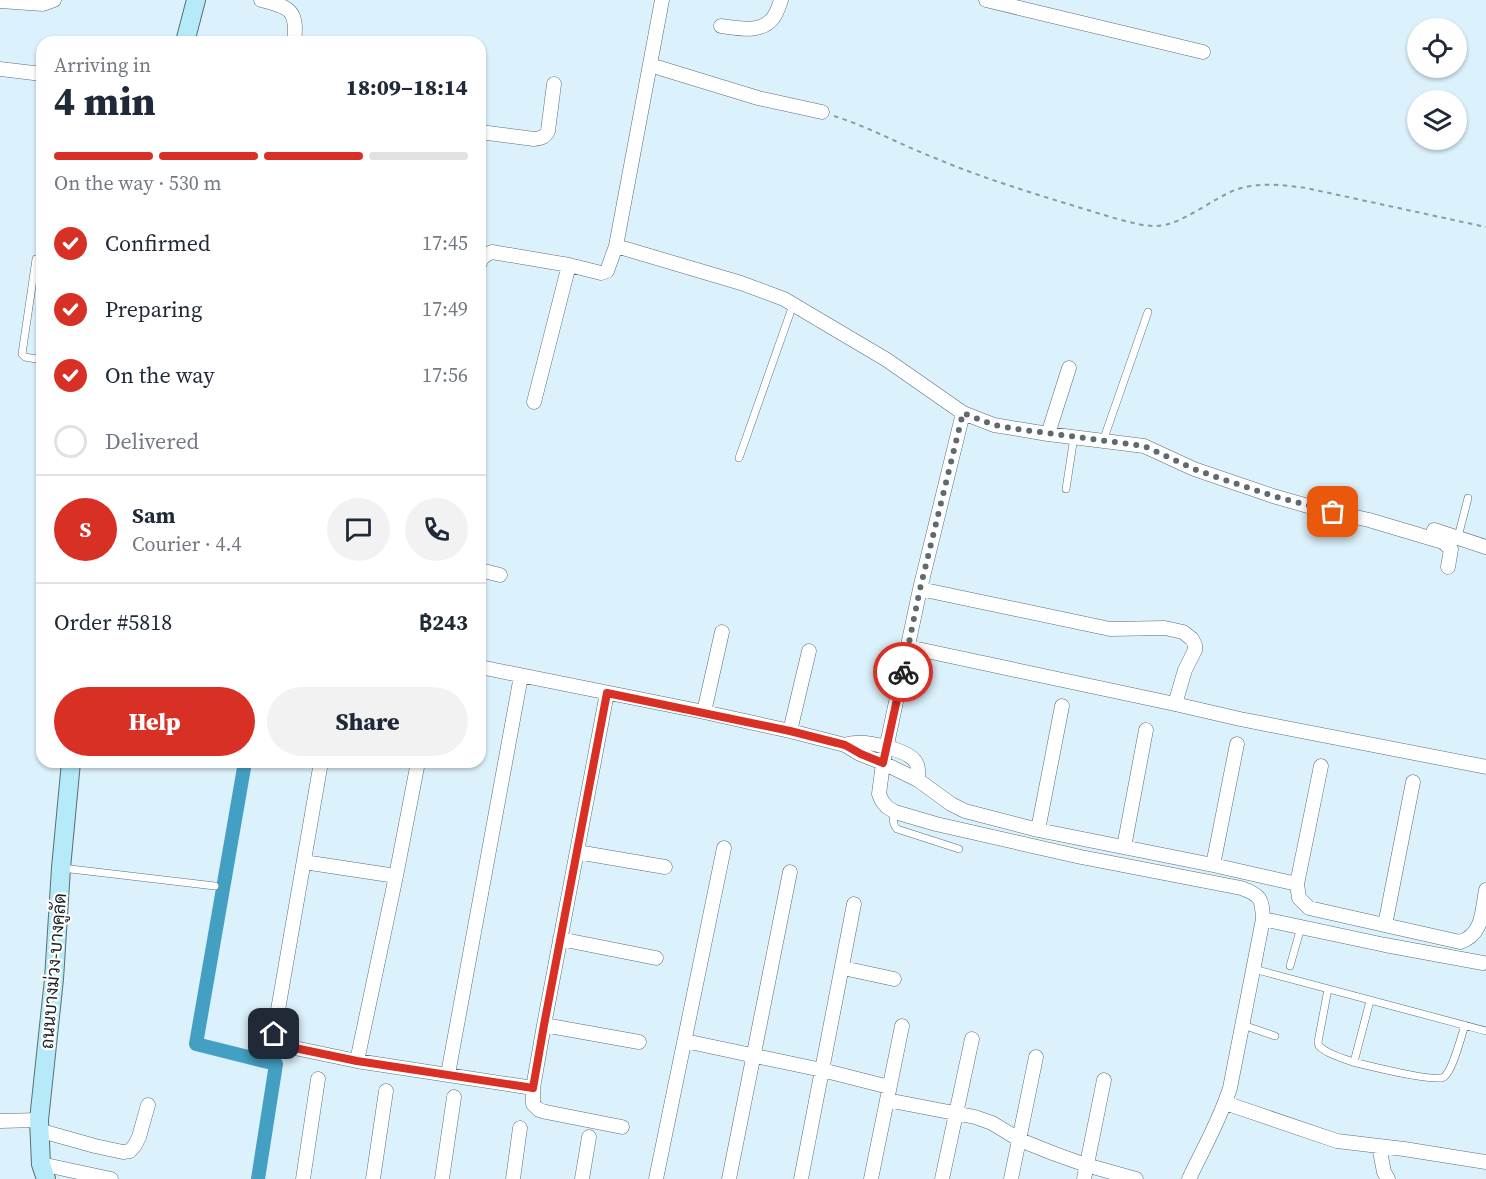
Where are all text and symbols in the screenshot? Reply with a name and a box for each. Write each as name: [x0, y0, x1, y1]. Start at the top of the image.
map controls: [1407, 18, 1467, 150]
button: locate: [1407, 18, 1467, 78]
text: Arriving in: [54, 51, 151, 79]
text: 18:09–18:14: [346, 72, 468, 102]
text: 4 min: [54, 75, 156, 128]
button: layers: [1407, 90, 1467, 150]
text: On the way · 530 m: [54, 169, 221, 197]
icon: check: [54, 227, 87, 260]
text: Confirmed: [105, 228, 210, 258]
text: 17:45: [422, 229, 468, 257]
icon: check: [54, 293, 87, 326]
text: Preparing: [105, 294, 202, 324]
text: 17:49: [422, 295, 468, 323]
icon: check: [54, 359, 87, 392]
text: On the way: [105, 360, 214, 390]
text: 17:56: [422, 361, 468, 389]
text: Delivered: [105, 426, 199, 456]
pin: [1307, 486, 1358, 537]
icon: bag: [1316, 495, 1349, 528]
button: chat: [327, 498, 390, 561]
button: phone: [405, 498, 468, 561]
text: Sam: [132, 500, 176, 530]
text: S: [80, 514, 91, 544]
text: Courier · 4.4: [132, 530, 241, 558]
text: Order #5818: [54, 607, 172, 637]
text: ฿243: [419, 607, 468, 637]
courier: [873, 642, 933, 702]
icon: bike: [887, 656, 920, 689]
button: Help: [54, 687, 255, 756]
button: Share: [267, 687, 468, 756]
street label: ถนนบางม่วง-บางคูลัด: [34, 892, 73, 1050]
pin: [248, 1008, 299, 1059]
icon: home: [257, 1017, 290, 1050]

